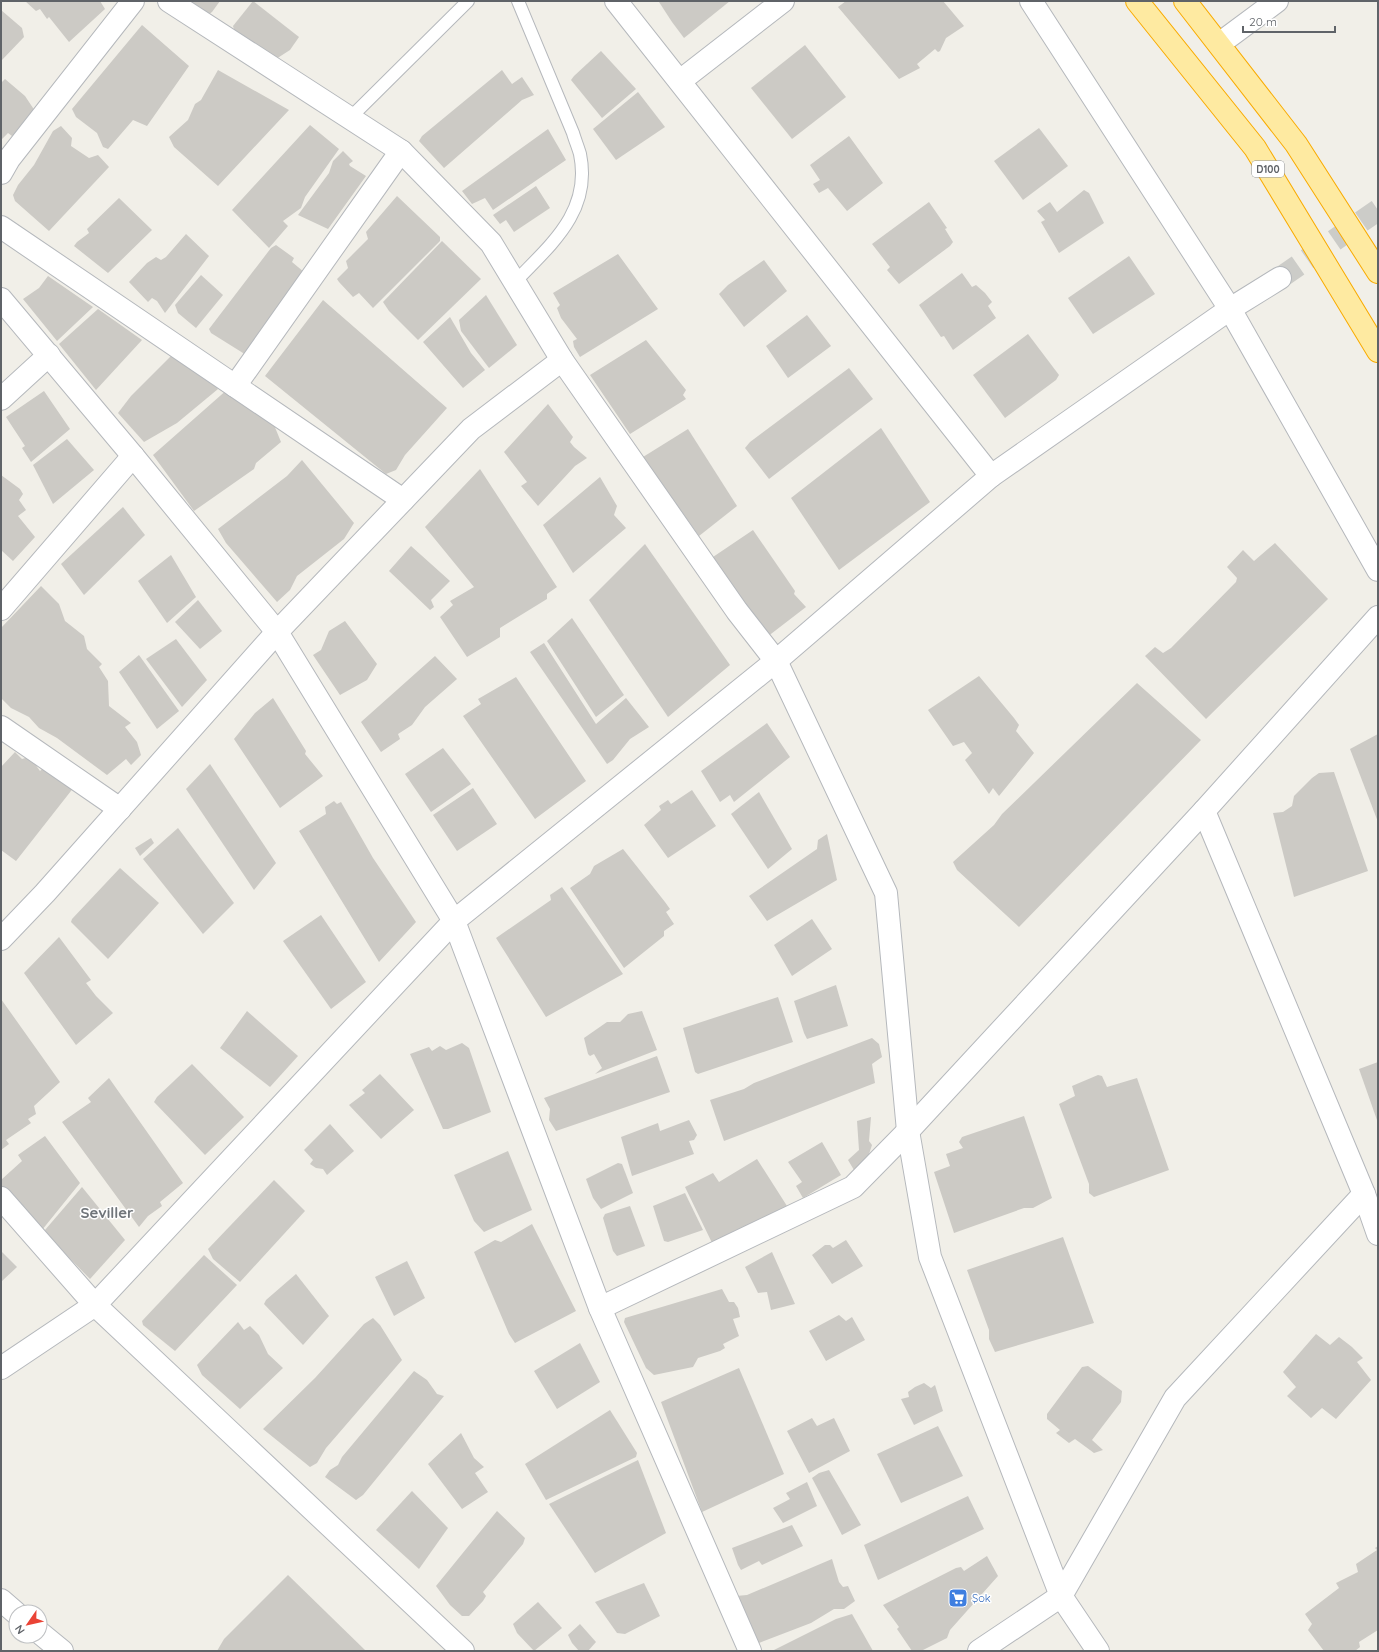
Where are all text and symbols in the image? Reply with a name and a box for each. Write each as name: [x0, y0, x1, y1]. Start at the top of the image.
scale bar: [1243, 8, 1335, 34]
text: 20 m: [1249, 14, 1277, 29]
road number: D100: [1252, 161, 1284, 177]
district label: Seviller: [80, 1203, 134, 1222]
supermarket icon: Şok: [947, 1587, 969, 1609]
place label: Şok: [972, 1591, 991, 1605]
north arrow: [8, 1604, 48, 1644]
text: N: [12, 1622, 28, 1637]

